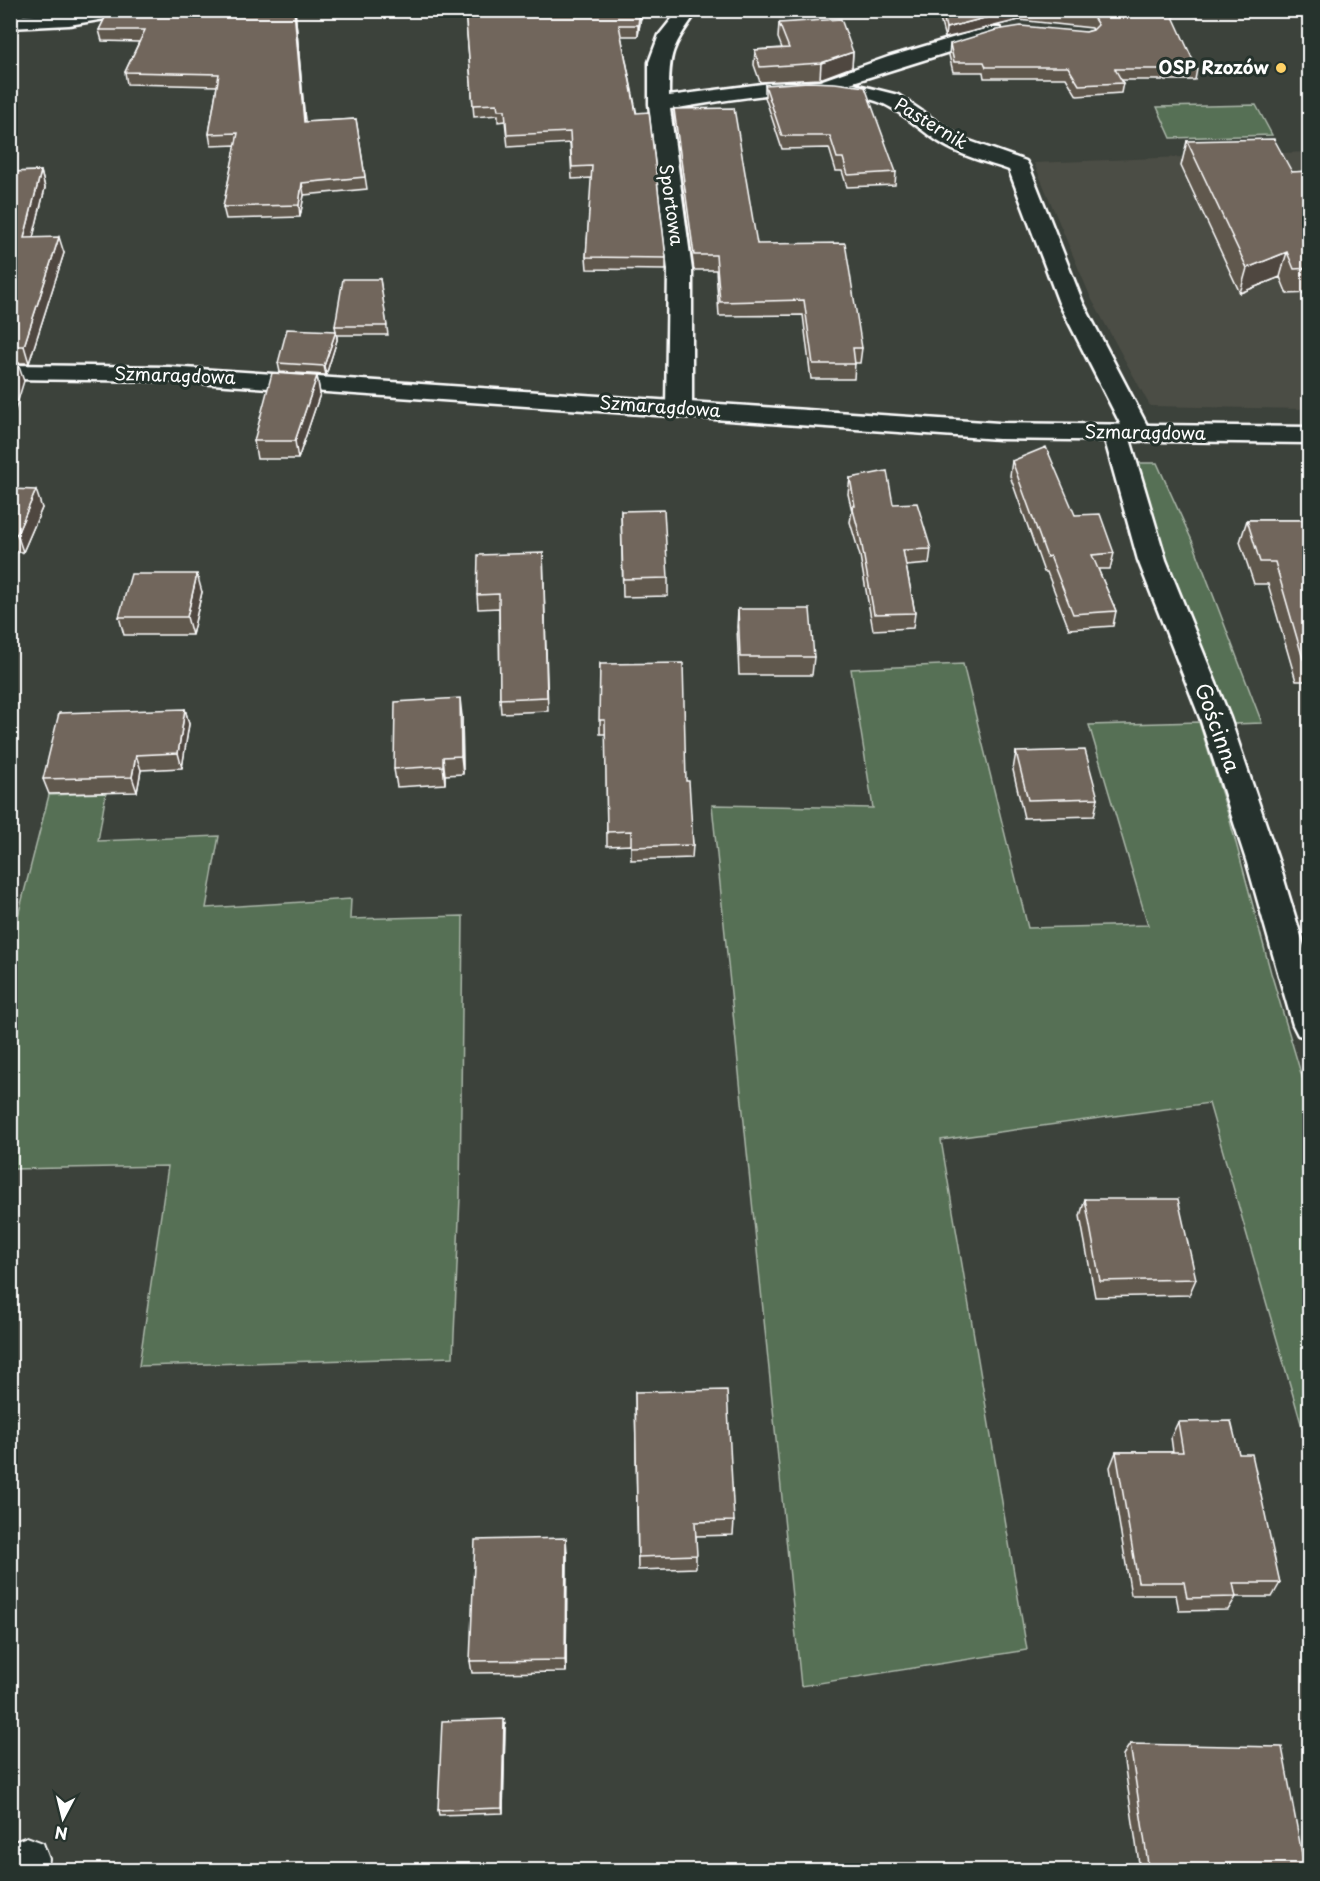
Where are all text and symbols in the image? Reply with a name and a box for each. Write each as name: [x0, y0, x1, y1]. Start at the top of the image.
place label: OSP Rzozów: [1159, 53, 1269, 80]
marker: OSP Rzozów: [1274, 61, 1288, 75]
street label: Pasternik: [890, 90, 974, 155]
street label: Sportowa: [653, 162, 692, 248]
street label: Szmaragdowa: [114, 359, 237, 390]
street label: Szmaragdowa: [599, 388, 722, 423]
street label: Szmaragdowa: [1084, 417, 1207, 446]
street label: Gościnna: [1188, 678, 1250, 777]
north arrow: [33, 1788, 93, 1848]
text: N: [53, 1821, 69, 1847]

